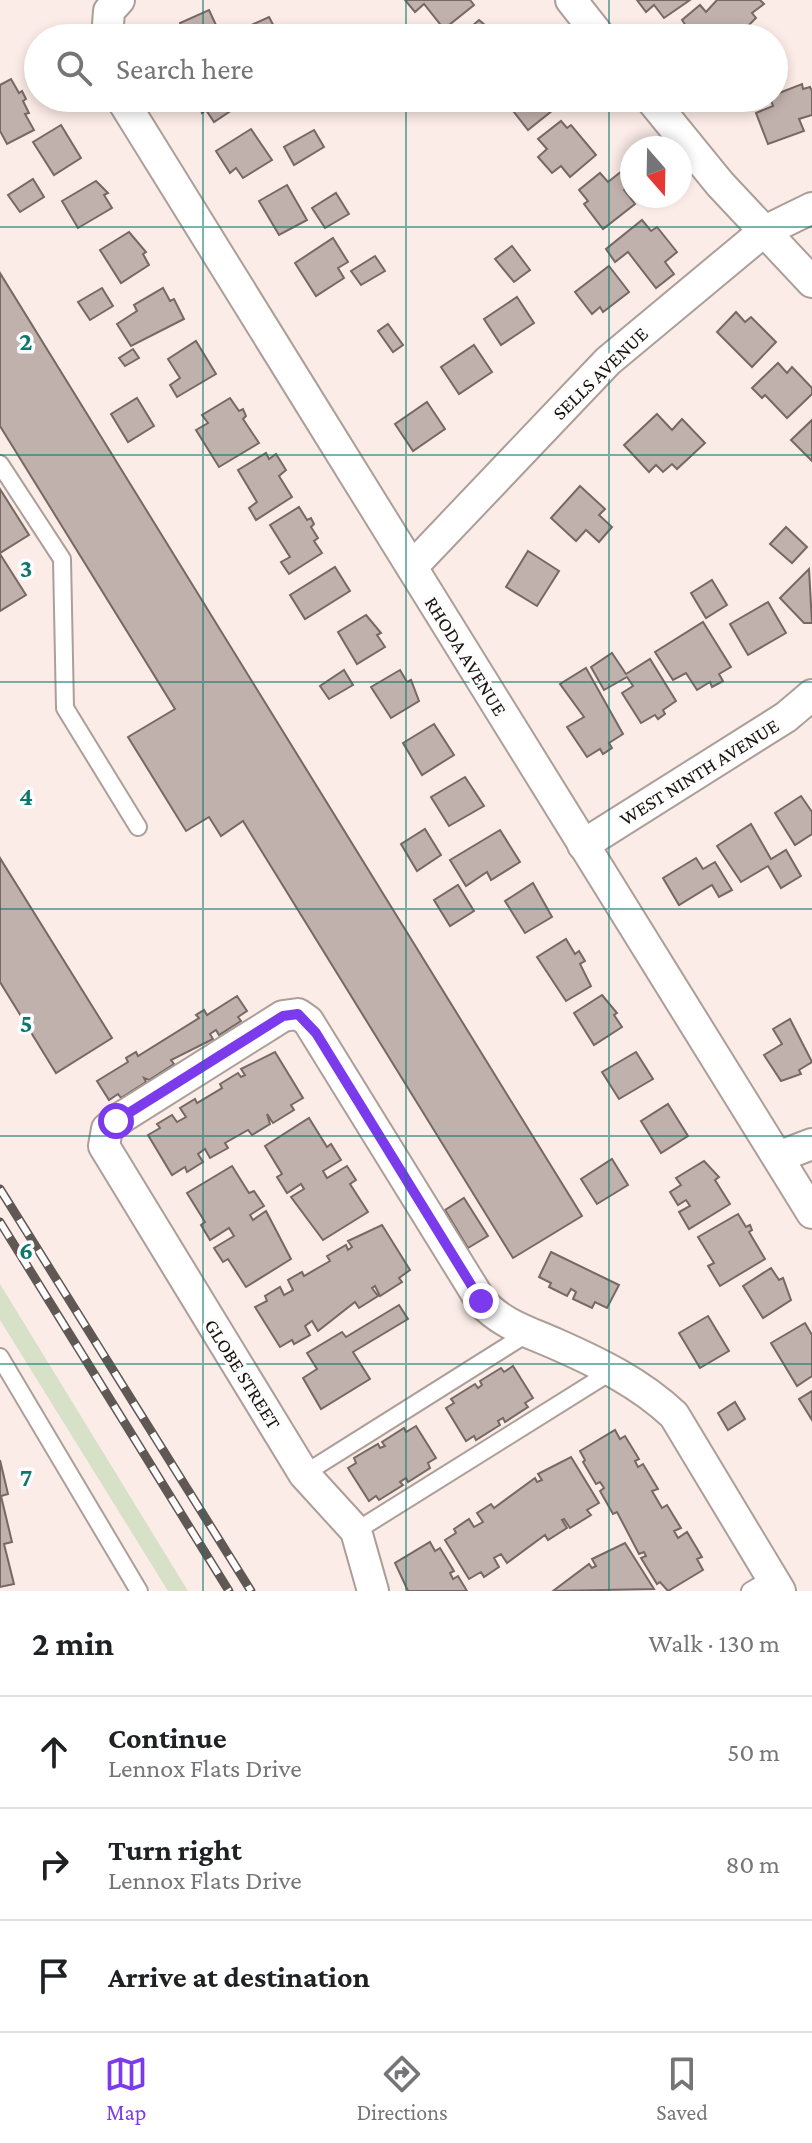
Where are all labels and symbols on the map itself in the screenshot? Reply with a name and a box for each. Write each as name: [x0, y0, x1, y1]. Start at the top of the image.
north arrow: [620, 136, 692, 208]
street label: SELLS AVENUE: [548, 322, 652, 424]
text: 2: [19, 327, 33, 356]
text: 3: [20, 554, 32, 583]
street label: RHODA AVENUE: [421, 592, 511, 720]
street label: WEST NINTH AVENUE: [615, 714, 783, 830]
text: 4: [19, 782, 33, 811]
text: 5: [20, 1009, 32, 1038]
route start: [98, 1103, 134, 1139]
text: 6: [19, 1236, 33, 1265]
route end: [463, 1283, 499, 1319]
street label: GLOBE STREET: [200, 1315, 286, 1433]
text: 7: [20, 1463, 32, 1492]

